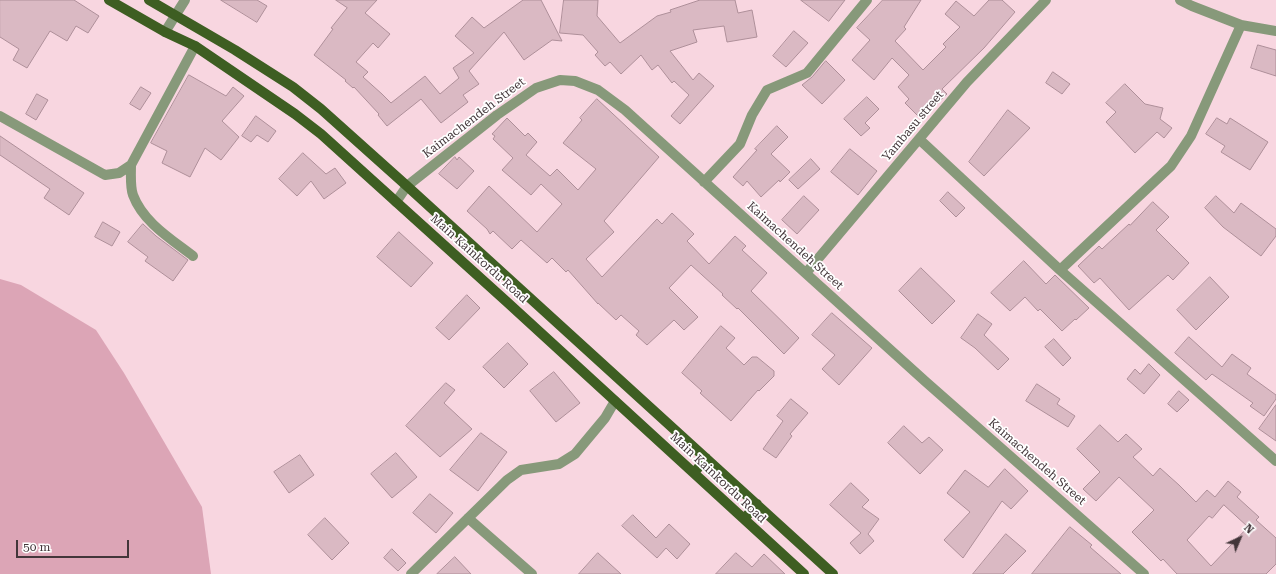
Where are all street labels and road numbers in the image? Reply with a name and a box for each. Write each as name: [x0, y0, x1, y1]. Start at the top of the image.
street label: Kaimachendeh Street: [420, 75, 528, 161]
street label: Yambasu street: [879, 88, 947, 164]
street label: Kaimachendeh Street: [744, 199, 846, 293]
street label: Main Kainkordu Road: [427, 211, 531, 307]
street label: Kaimachendeh Street: [985, 416, 1089, 508]
street label: Main Kainkordu Road: [667, 430, 769, 526]

